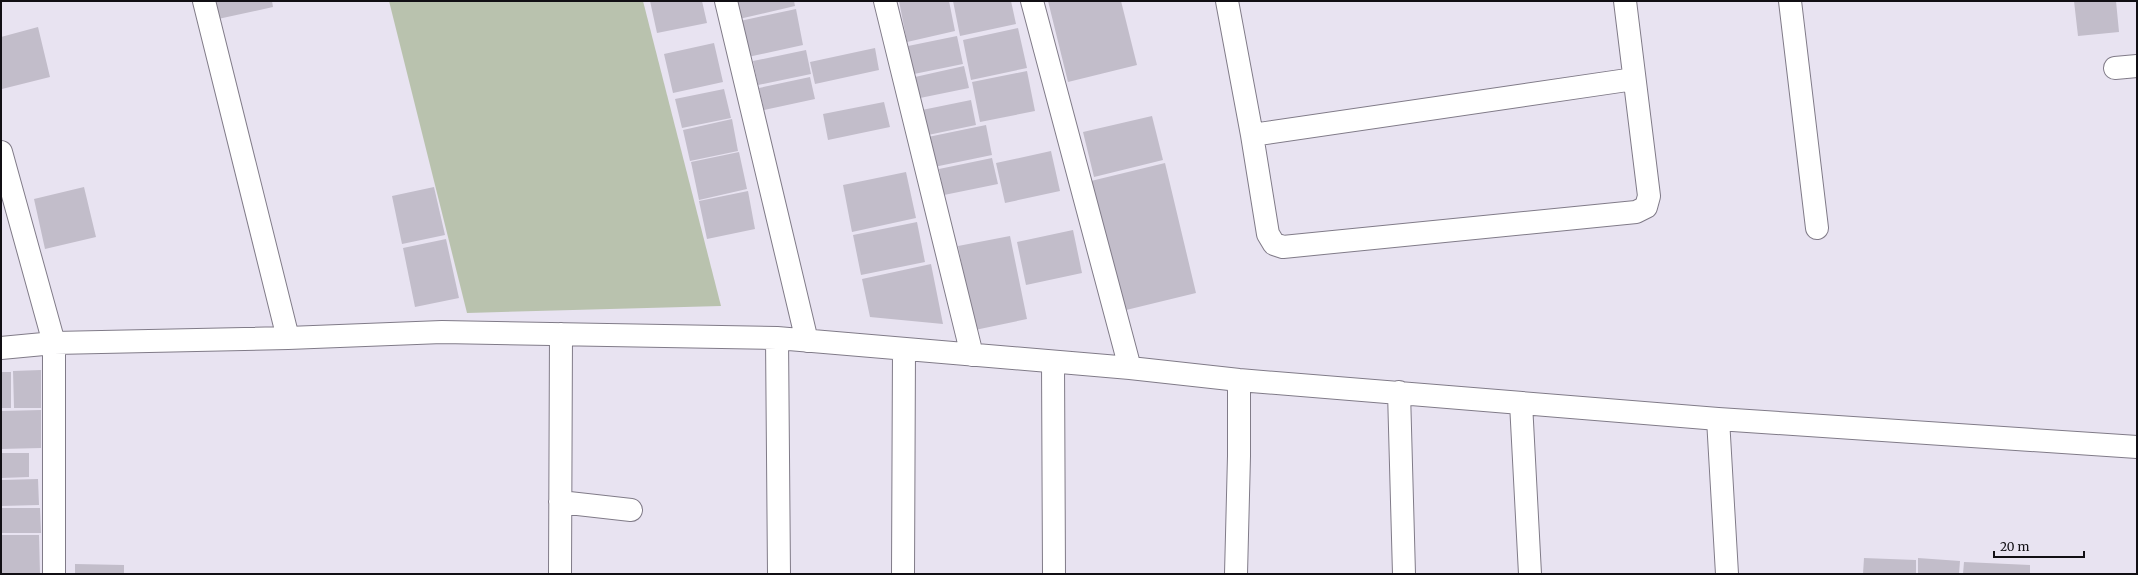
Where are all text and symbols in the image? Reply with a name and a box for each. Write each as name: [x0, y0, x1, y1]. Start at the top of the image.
scale bar: [1994, 533, 2084, 559]
text: 20 m: [2000, 539, 2029, 554]

